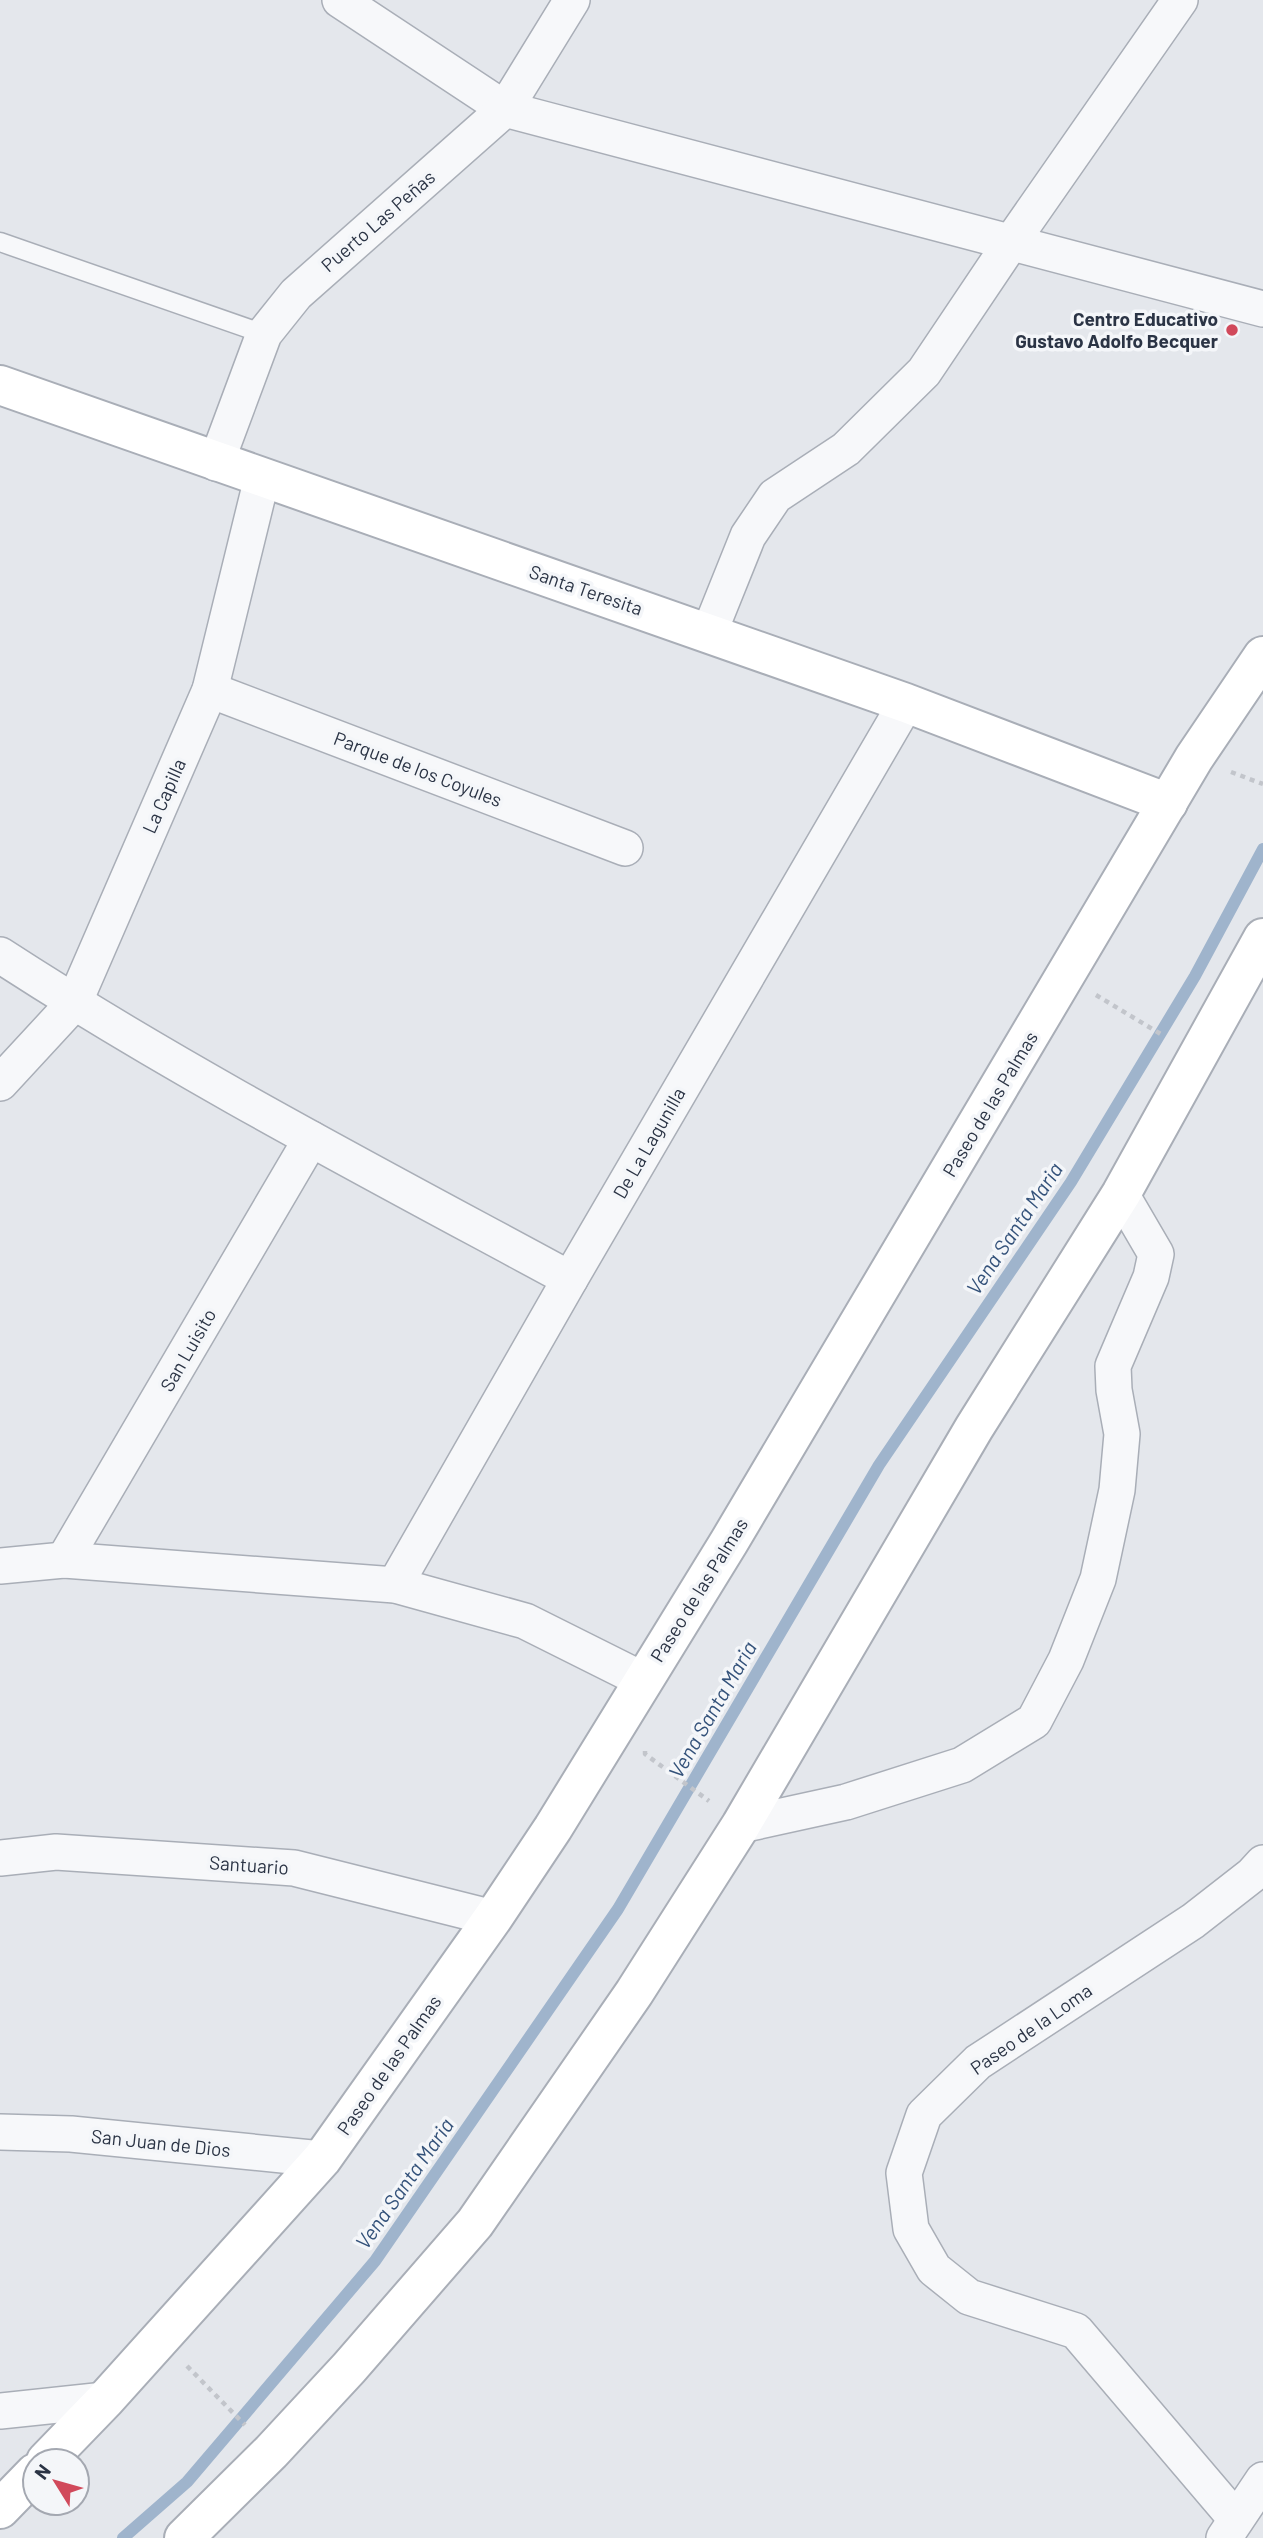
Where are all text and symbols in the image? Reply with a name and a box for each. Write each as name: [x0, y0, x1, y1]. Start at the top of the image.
street label: Puerto Las Peñas: [316, 165, 439, 276]
place label: Centro Educativo Gustavo Adolfo Becquer: [1015, 307, 1219, 352]
marker: Centro Educativo Gustavo Adolfo Becquer: [1224, 322, 1240, 338]
street label: Santa Teresita: [526, 559, 646, 620]
street label: Parque de los Coyules: [331, 726, 505, 811]
street label: La Capilla: [137, 755, 190, 837]
street label: Paseo de las Palmas: [937, 1027, 1042, 1181]
street label: De La Lagunilla: [608, 1083, 690, 1202]
water label: Vena Santa Maria: [960, 1157, 1067, 1299]
street label: San Luisito: [155, 1304, 220, 1395]
street label: Paseo de las Palmas: [645, 1513, 752, 1666]
water label: Vena Santa Maria: [662, 1636, 761, 1782]
street label: Santuario: [208, 1850, 290, 1879]
street label: Paseo de la Loma: [966, 1978, 1096, 2079]
street label: Paseo de las Palmas: [332, 1990, 445, 2139]
water label: Vena Santa Maria: [349, 2113, 458, 2253]
street label: San Juan de Dios: [90, 2124, 232, 2161]
north arrow: [21, 2447, 91, 2517]
text: N: [29, 2459, 55, 2483]

